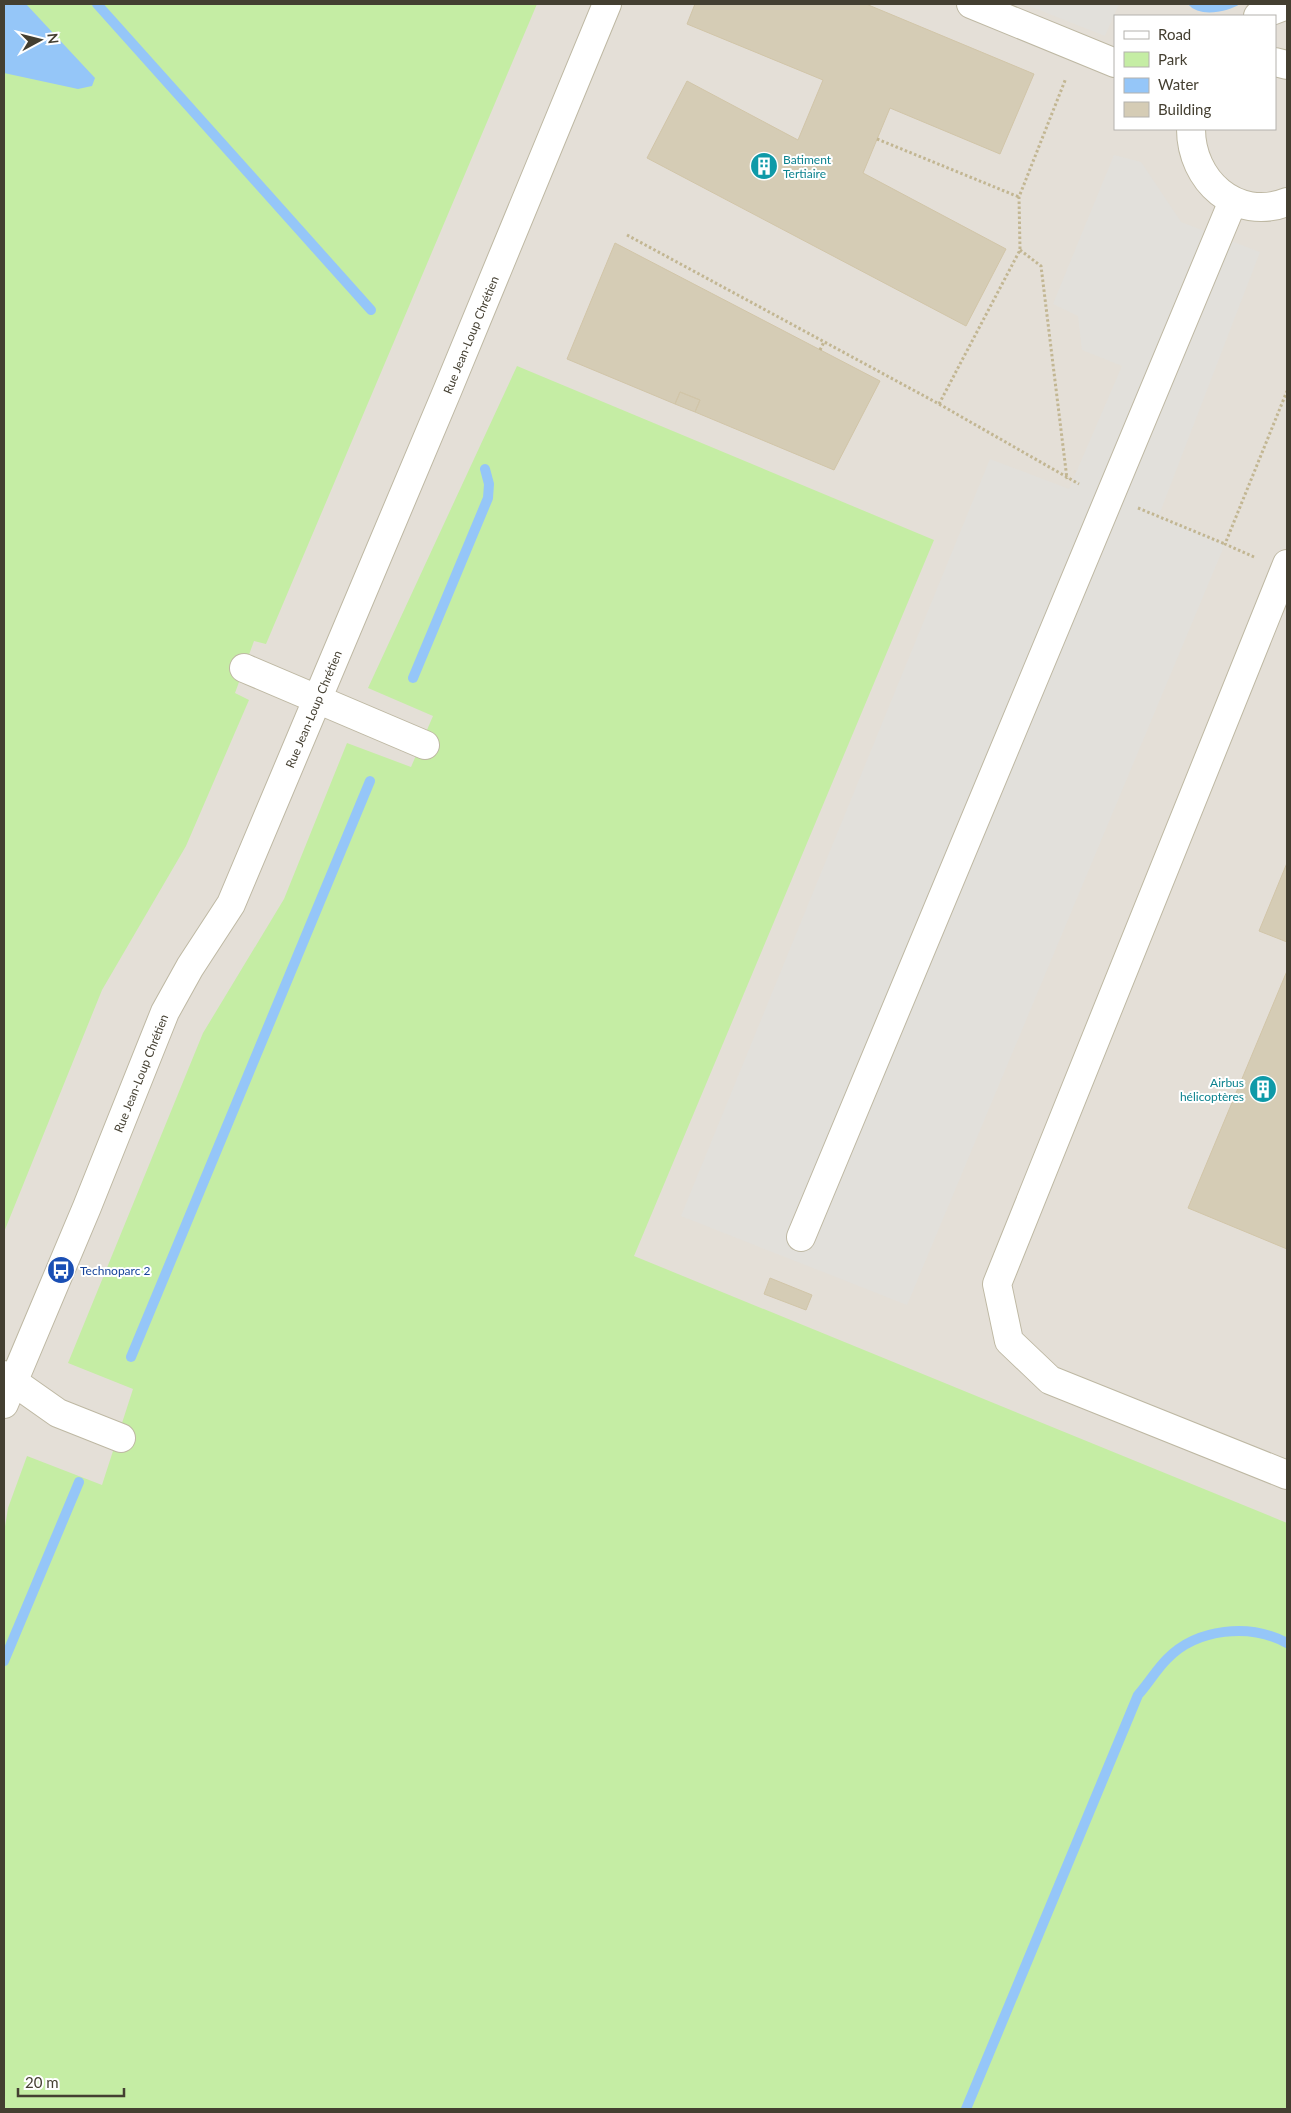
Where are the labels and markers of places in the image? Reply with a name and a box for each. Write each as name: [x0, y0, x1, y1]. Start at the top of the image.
building icon: Batiment Tertiaire: [749, 151, 779, 181]
place label: Batiment Tertiaire: [783, 152, 832, 181]
building icon: Airbus hélicoptères: [1248, 1074, 1278, 1104]
place label: Airbus hélicoptères: [1180, 1075, 1244, 1104]
bus stop icon: Technoparc 2: [46, 1255, 76, 1285]
place label: Technoparc 2: [80, 1263, 150, 1278]

